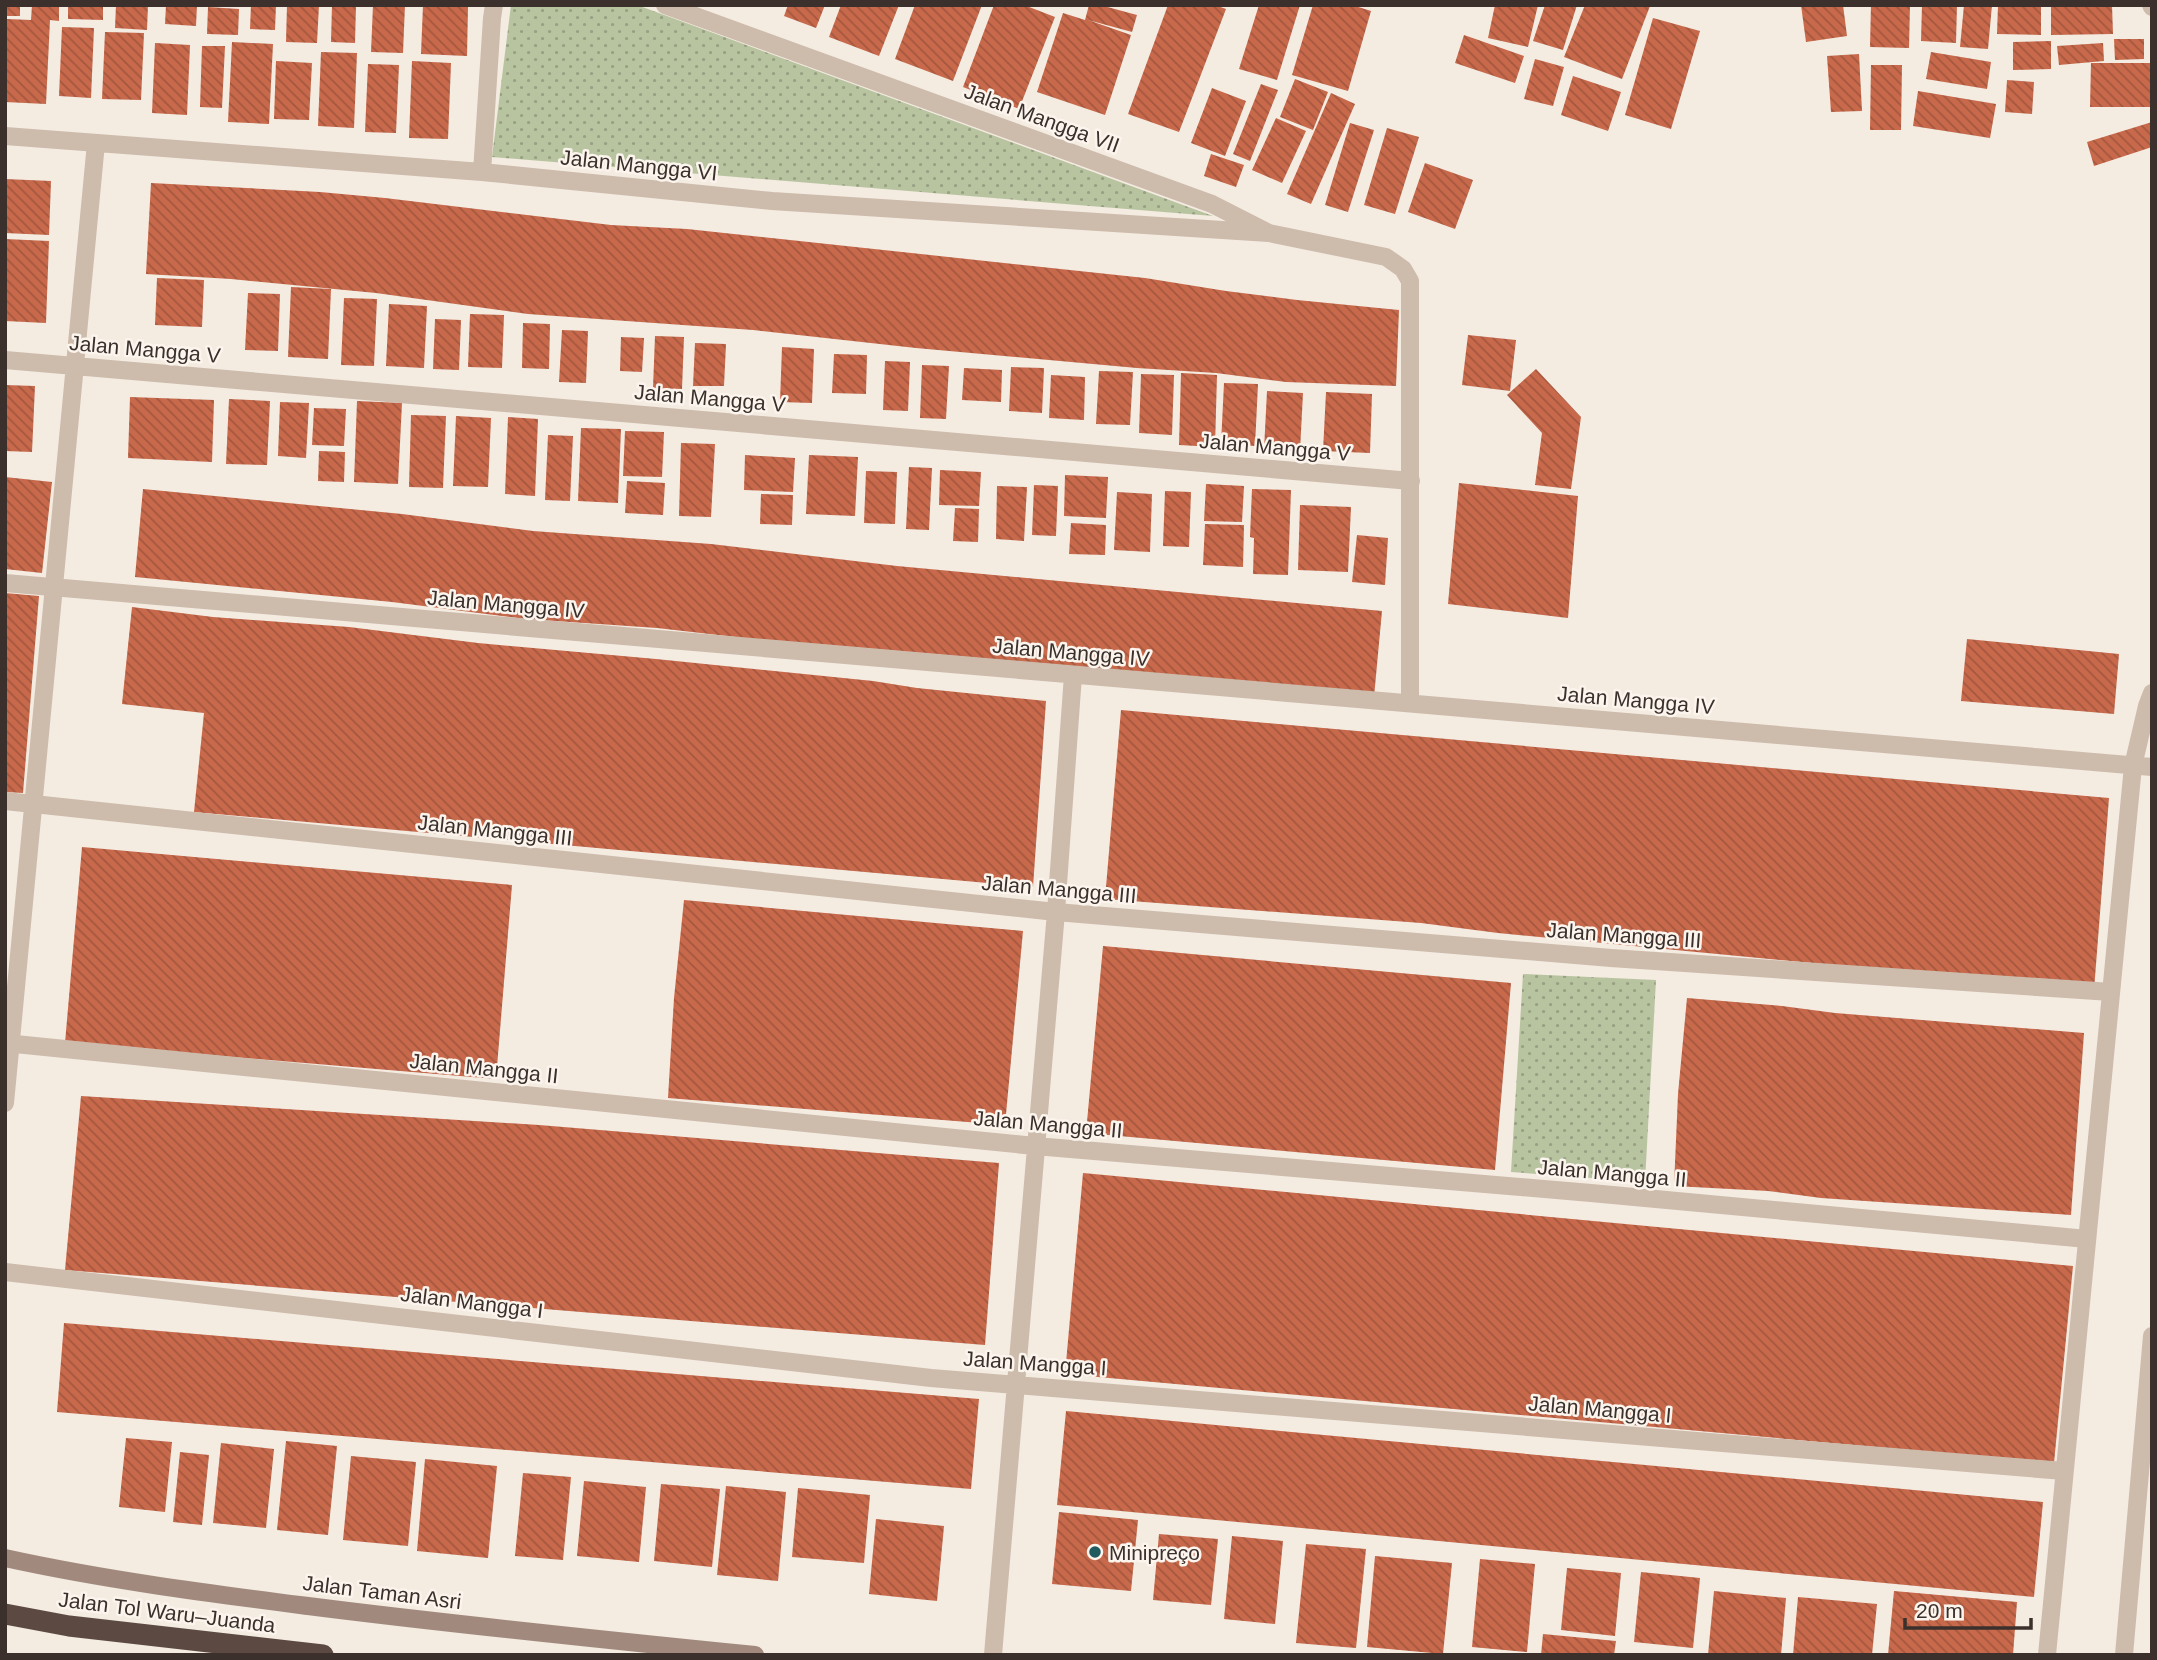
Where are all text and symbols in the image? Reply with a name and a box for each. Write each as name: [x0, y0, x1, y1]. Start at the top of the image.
street label: Jalan Mangga VII: [961, 79, 1123, 157]
street label: Jalan Mangga VI: [559, 145, 719, 185]
street label: Jalan Mangga V: [68, 331, 222, 367]
street label: Jalan Mangga V: [633, 380, 787, 416]
street label: Jalan Mangga V: [1198, 429, 1352, 465]
street label: Jalan Mangga IV: [426, 586, 586, 622]
street label: Jalan Mangga IV: [991, 634, 1151, 670]
street label: Jalan Mangga IV: [1556, 682, 1716, 718]
street label: Jalan Mangga III: [417, 810, 573, 850]
street label: Jalan Mangga III: [981, 871, 1137, 907]
street label: Jalan Mangga III: [1546, 918, 1702, 952]
street label: Jalan Mangga II: [408, 1049, 560, 1087]
street label: Jalan Mangga II: [973, 1106, 1123, 1142]
street label: Jalan Mangga II: [1537, 1155, 1687, 1191]
street label: Jalan Mangga I: [399, 1282, 545, 1322]
street label: Jalan Mangga I: [963, 1347, 1107, 1379]
street label: Jalan Mangga I: [1527, 1391, 1673, 1427]
place label: Minipreço: [1109, 1541, 1200, 1564]
marker: Minipreço: [1087, 1544, 1103, 1560]
street label: Jalan Taman Asri: [301, 1571, 463, 1613]
scale bar: [1905, 1586, 2031, 1630]
street label: Jalan Tol Waru–Juanda: [57, 1587, 277, 1637]
text: 20 m: [1916, 1599, 1963, 1622]

